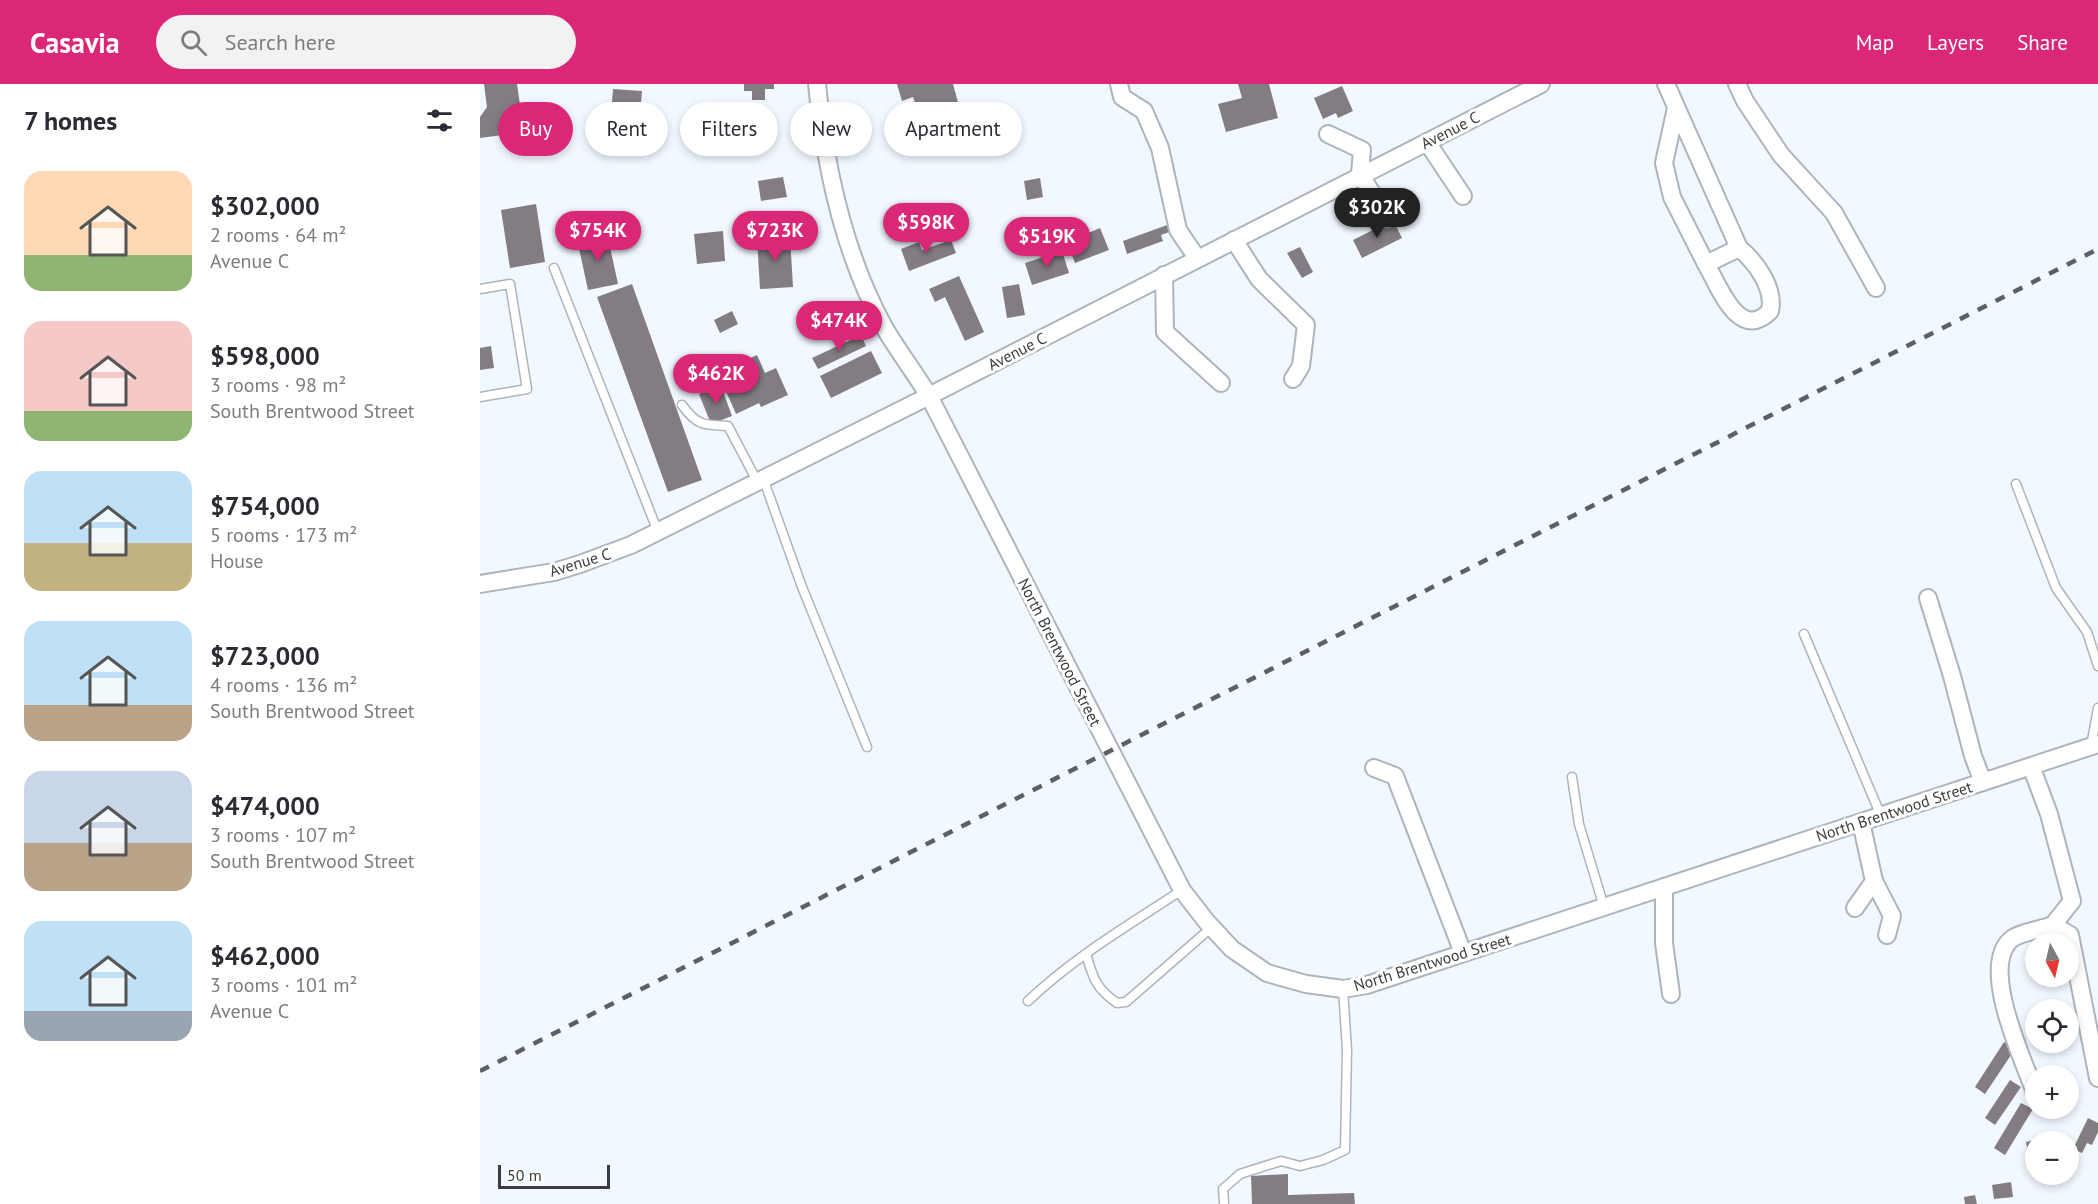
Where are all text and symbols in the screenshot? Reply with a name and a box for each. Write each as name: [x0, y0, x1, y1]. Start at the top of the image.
search box: [156, 15, 576, 69]
text: Casavia: [30, 24, 120, 61]
icon: search: [177, 26, 210, 59]
text: Search here: [225, 28, 336, 56]
text: Map: [1856, 29, 1894, 56]
text: Layers: [1927, 29, 1984, 56]
text: Share: [2017, 29, 2068, 56]
chip: Buy: [498, 102, 573, 156]
chip: Rent: [585, 102, 668, 156]
chip: Filters: [680, 102, 778, 156]
chip: New: [790, 102, 872, 156]
chip: Apartment: [884, 102, 1022, 156]
text: 7 homes: [24, 104, 117, 137]
icon: filters: [423, 104, 456, 137]
street label: Avenue C: [1417, 107, 1483, 153]
pin: $302K: [1335, 188, 1419, 239]
text: $302,000: [210, 189, 320, 222]
text: $302K: [1348, 194, 1406, 220]
icon: home: [72, 195, 144, 267]
pin: $598K: [884, 203, 968, 254]
text: $598K: [897, 209, 955, 235]
pin: $754K: [556, 211, 640, 262]
pin: $723K: [733, 211, 817, 262]
text: $754K: [569, 217, 627, 243]
text: $723K: [746, 217, 804, 243]
pin: $519K: [1005, 217, 1089, 268]
text: 2 rooms · 64 m²: [210, 222, 346, 248]
text: $519K: [1018, 223, 1076, 249]
text: Avenue C: [210, 248, 289, 274]
pin: $474K: [797, 301, 881, 352]
text: $474K: [810, 307, 868, 333]
street label: Avenue C: [984, 328, 1050, 374]
text: $598,000: [210, 339, 320, 372]
icon: home: [72, 345, 144, 417]
pin: $462K: [674, 354, 758, 405]
text: $462K: [687, 360, 745, 386]
text: 3 rooms · 98 m²: [210, 372, 346, 398]
text: South Brentwood Street: [210, 398, 415, 424]
text: $754,000: [210, 489, 320, 522]
icon: home: [72, 495, 144, 567]
text: 5 rooms · 173 m²: [210, 522, 357, 548]
street label: Avenue C: [547, 543, 613, 581]
text: House: [210, 548, 264, 574]
street label: North Brentwood Street: [1014, 575, 1106, 730]
text: $723,000: [210, 639, 320, 672]
icon: home: [72, 645, 144, 717]
text: 4 rooms · 136 m²: [210, 672, 357, 698]
text: South Brentwood Street: [210, 698, 415, 724]
street label: North Brentwood Street: [1813, 776, 1975, 846]
text: $474,000: [210, 789, 320, 822]
icon: home: [72, 795, 144, 867]
text: 3 rooms · 107 m²: [210, 822, 356, 848]
text: South Brentwood Street: [210, 848, 415, 874]
street label: North Brentwood Street: [1351, 928, 1514, 995]
north arrow: [2025, 933, 2079, 987]
map controls: [2025, 933, 2079, 1185]
text: $462,000: [210, 939, 320, 972]
icon: home: [72, 945, 144, 1017]
text: 3 rooms · 101 m²: [210, 972, 357, 998]
text: Avenue C: [210, 998, 289, 1024]
button: locate: [2025, 999, 2079, 1053]
button: +: [2025, 1065, 2079, 1119]
button: −: [2025, 1131, 2079, 1185]
scale bar: [498, 1162, 610, 1190]
text: 50 m: [507, 1165, 542, 1185]

